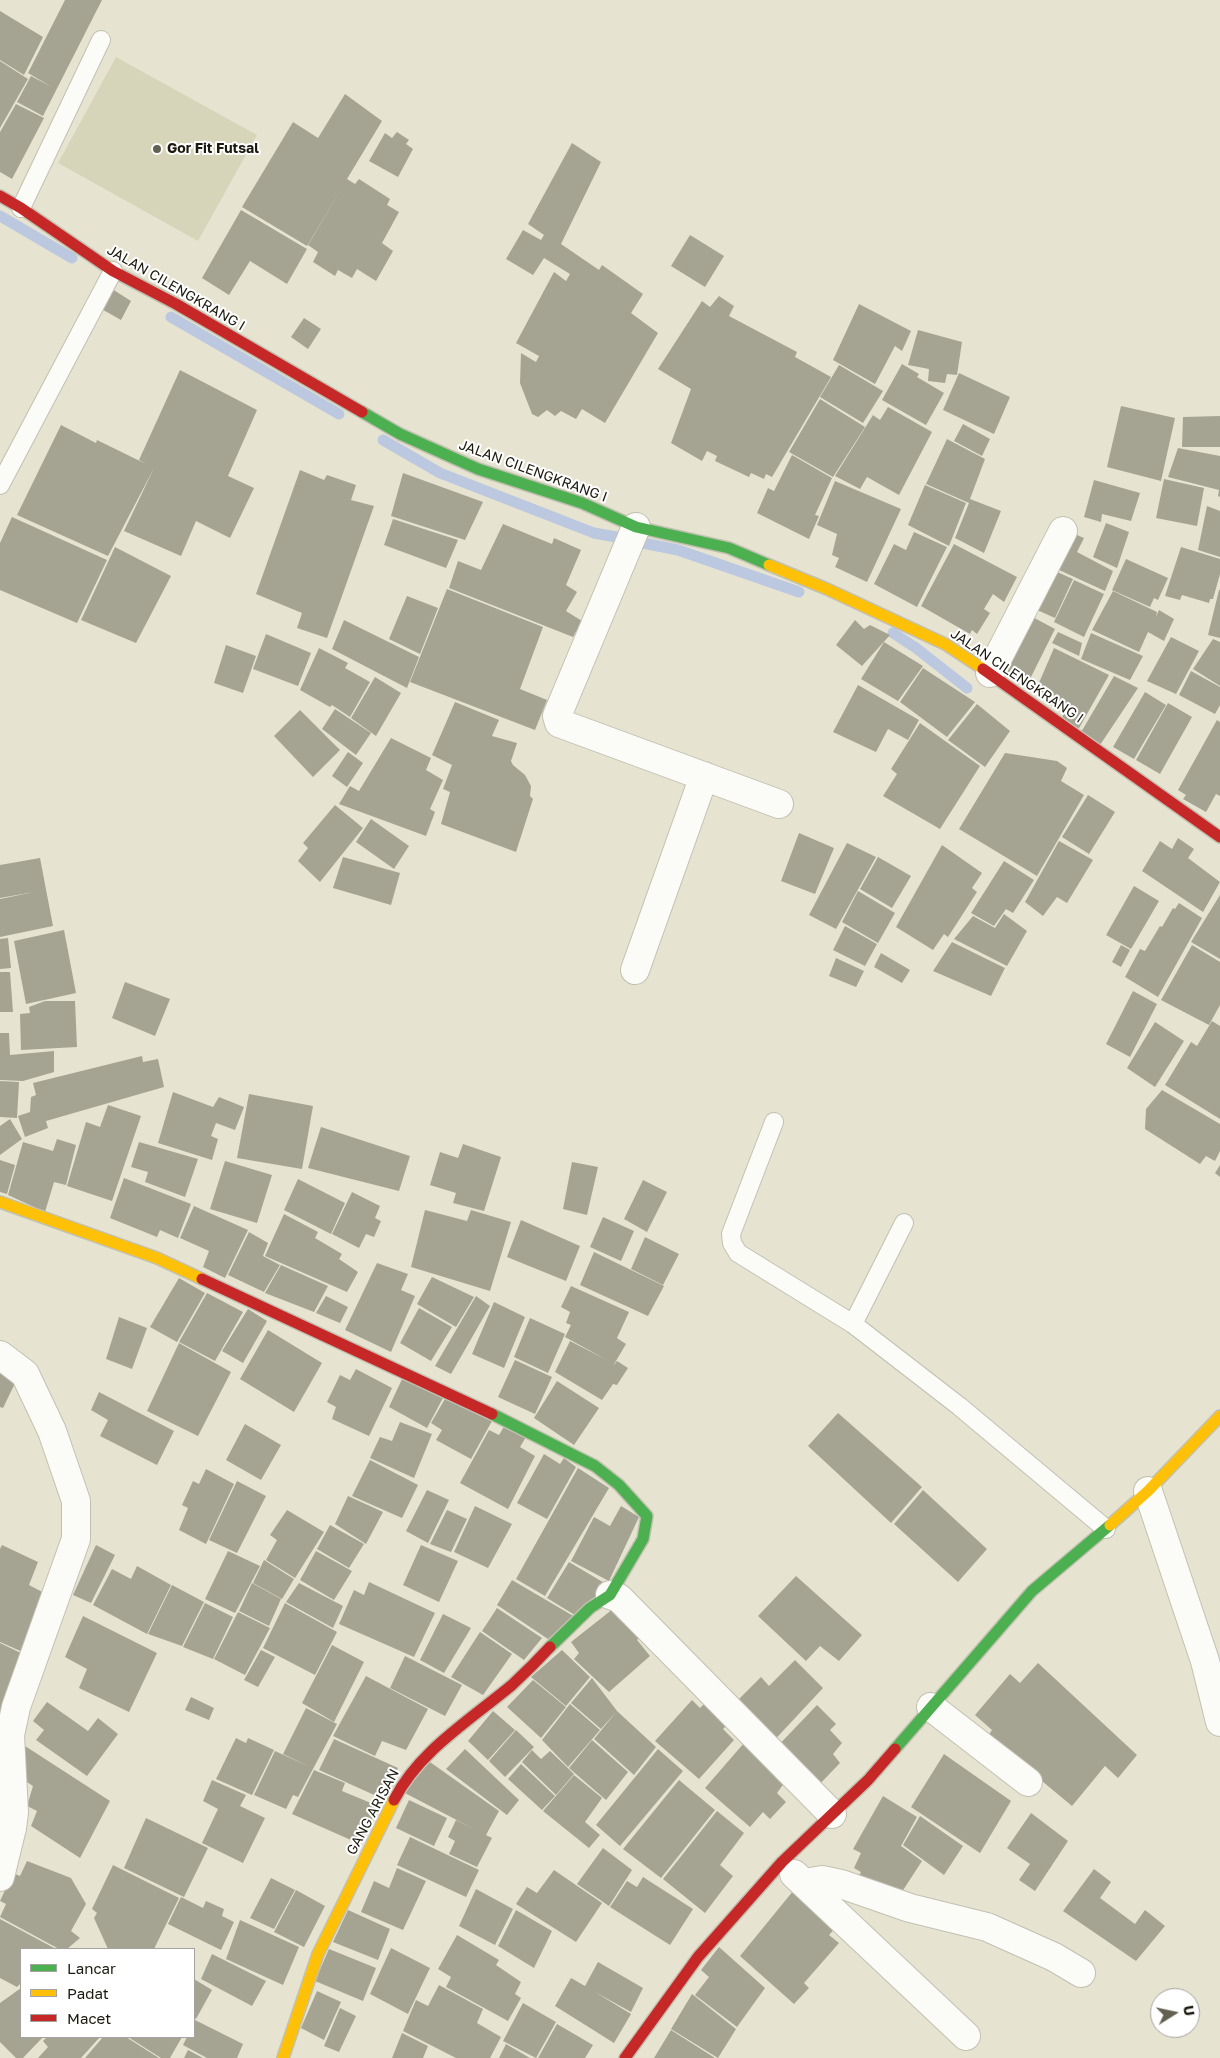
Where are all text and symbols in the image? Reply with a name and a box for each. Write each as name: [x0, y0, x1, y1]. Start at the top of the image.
place label: Gor Fit Futsal: [167, 141, 259, 157]
marker: Gor Fit Futsal: [151, 143, 163, 155]
street label: JALAN CILENGKRANG I: [104, 242, 248, 334]
street label: JALAN CILENGKRANG I: [457, 436, 609, 506]
street label: JALAN CILENGKRANG I: [947, 625, 1087, 727]
street label: GANG ARISAN: [343, 1766, 403, 1858]
legend: [20, 1948, 195, 2038]
text: Lancar: [67, 1959, 116, 1977]
text: Padat: [67, 1984, 109, 2002]
north arrow: [1150, 1988, 1200, 2038]
text: U: [1180, 2004, 1199, 2017]
text: Macet: [67, 2009, 111, 2027]

